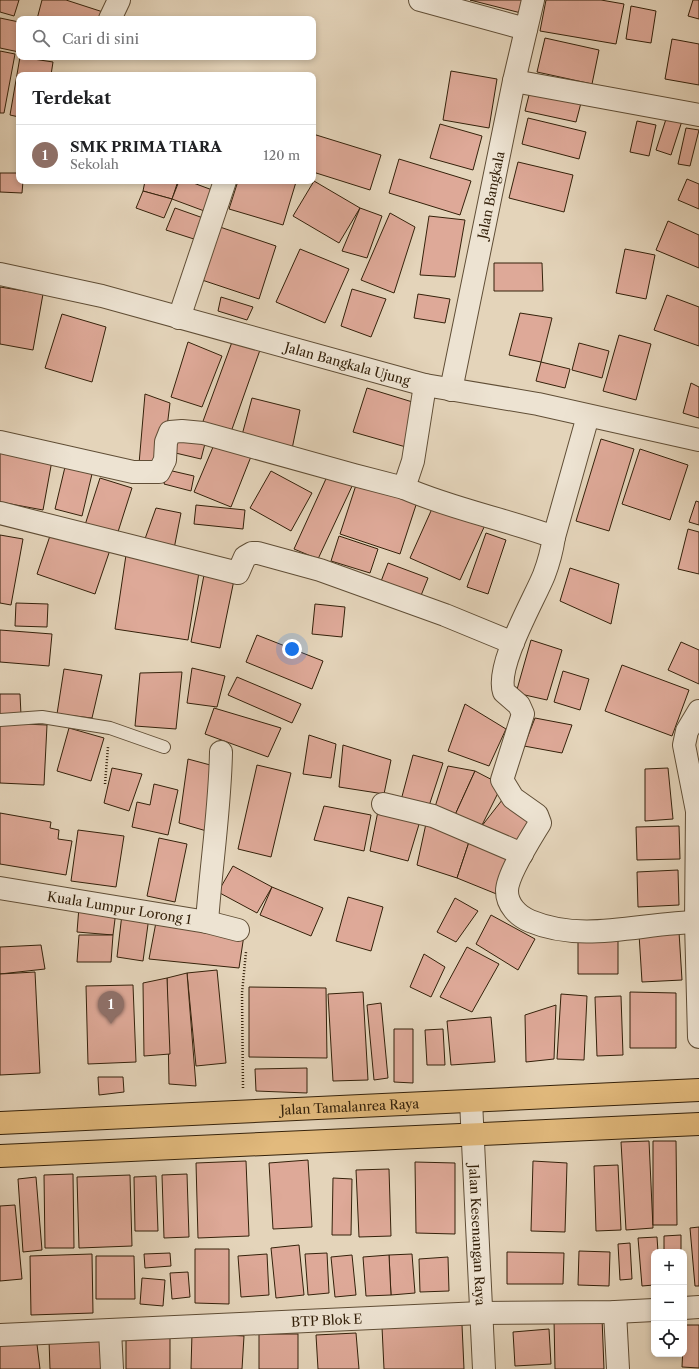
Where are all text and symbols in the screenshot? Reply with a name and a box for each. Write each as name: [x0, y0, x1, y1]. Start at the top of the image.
search box: [16, 16, 316, 60]
icon: search: [30, 27, 52, 49]
text: Cari di sini: [62, 29, 139, 48]
text: Terdekat: [32, 88, 111, 108]
text: SMK PRIMA TIARA: [70, 137, 222, 156]
text: 1: [42, 147, 48, 163]
text: 120 m: [263, 147, 300, 163]
street label: Jalan Bangkala: [474, 149, 508, 242]
text: Sekolah: [70, 156, 119, 172]
street label: Jalan Bangkala Ujung: [281, 338, 412, 389]
your location: [282, 639, 302, 659]
street label: Kuala Lumpur Lorong 1: [46, 888, 193, 927]
pin: 1: [98, 991, 124, 1024]
street label: Jalan Tamalanrea Raya: [278, 1095, 420, 1118]
street label: Jalan Kesenangan Raya: [466, 1162, 489, 1306]
map controls: [651, 1249, 687, 1357]
button: +: [651, 1249, 687, 1285]
button: −: [651, 1285, 687, 1321]
street label: BTP Blok E: [291, 1310, 363, 1330]
button: locate: [651, 1321, 687, 1357]

